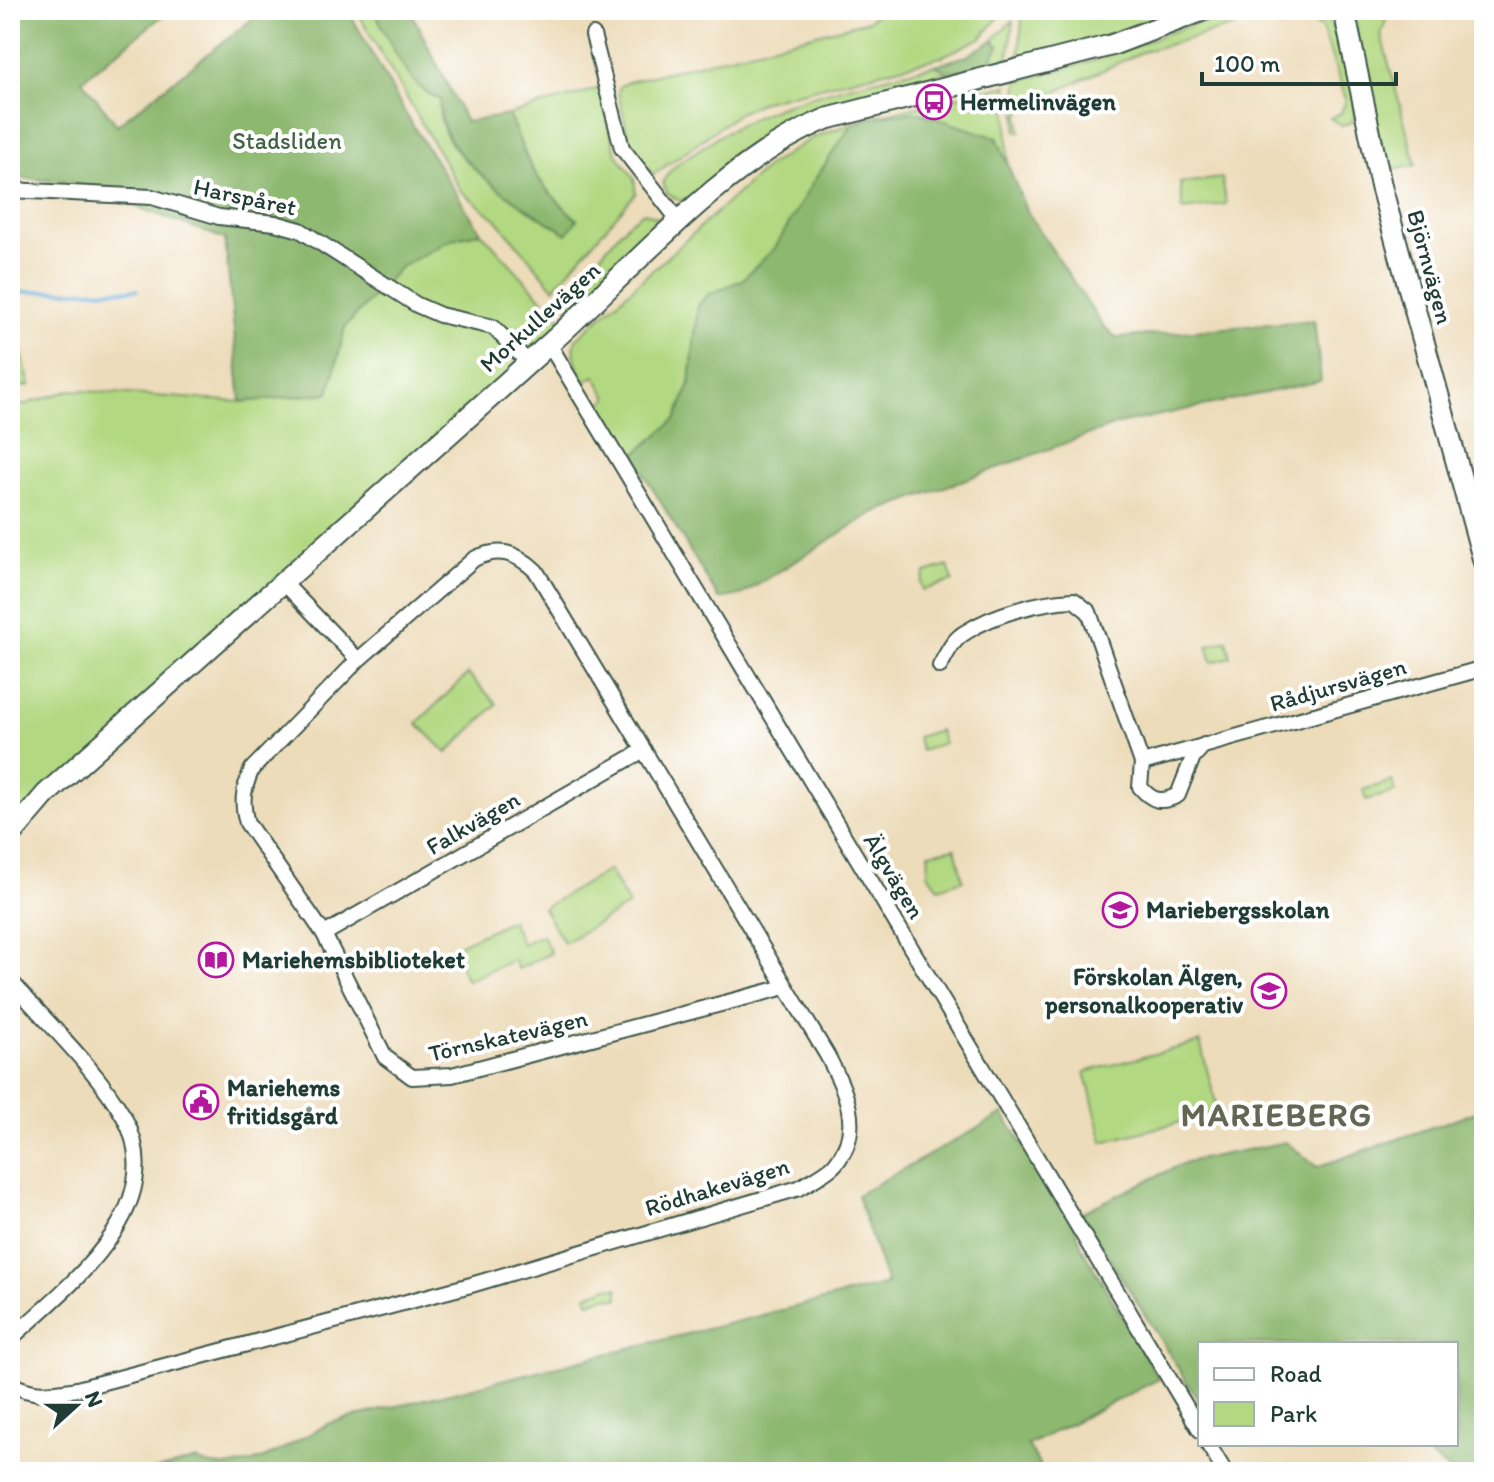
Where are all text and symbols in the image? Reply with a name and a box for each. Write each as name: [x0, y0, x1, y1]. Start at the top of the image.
scale bar: [1202, 36, 1396, 86]
text: 100 m: [1214, 49, 1280, 78]
bus stop icon: Hermelinvägen: [915, 83, 953, 121]
place label: Hermelinvägen: [960, 87, 1116, 117]
park label: Stadsliden: [232, 126, 342, 155]
street label: Harspåret: [191, 171, 299, 222]
street label: Björnvägen: [1401, 207, 1460, 328]
street label: Morkullevägen: [473, 255, 606, 378]
street label: Rådjursvägen: [1266, 651, 1410, 718]
street label: Falkvägen: [421, 784, 525, 861]
street label: Älgvägen: [858, 828, 931, 924]
school or university icon: Mariebergsskolan: [1101, 891, 1139, 929]
place label: Mariebergsskolan: [1146, 895, 1330, 925]
library icon: Mariehemsbiblioteket: [197, 941, 235, 979]
place label: Mariehemsbiblioteket: [242, 945, 465, 974]
place label: Förskolan Älgen, personalkooperativ: [1044, 962, 1244, 1020]
school or university icon: Förskolan Älgen, personalkooperativ: [1250, 972, 1288, 1010]
street label: Törnskatevägen: [426, 1003, 590, 1068]
place label: Mariehems fritidsgård: [227, 1073, 341, 1131]
public building icon: Mariehems fritidsgård: [182, 1083, 220, 1121]
district label: MARIEBERG: [1181, 1096, 1373, 1134]
street label: Rödhakevägen: [641, 1151, 793, 1222]
legend: [1198, 1342, 1458, 1446]
text: Road: [1270, 1359, 1322, 1388]
north arrow: [36, 1366, 116, 1446]
text: N: [79, 1387, 109, 1411]
text: Park: [1270, 1399, 1317, 1428]

